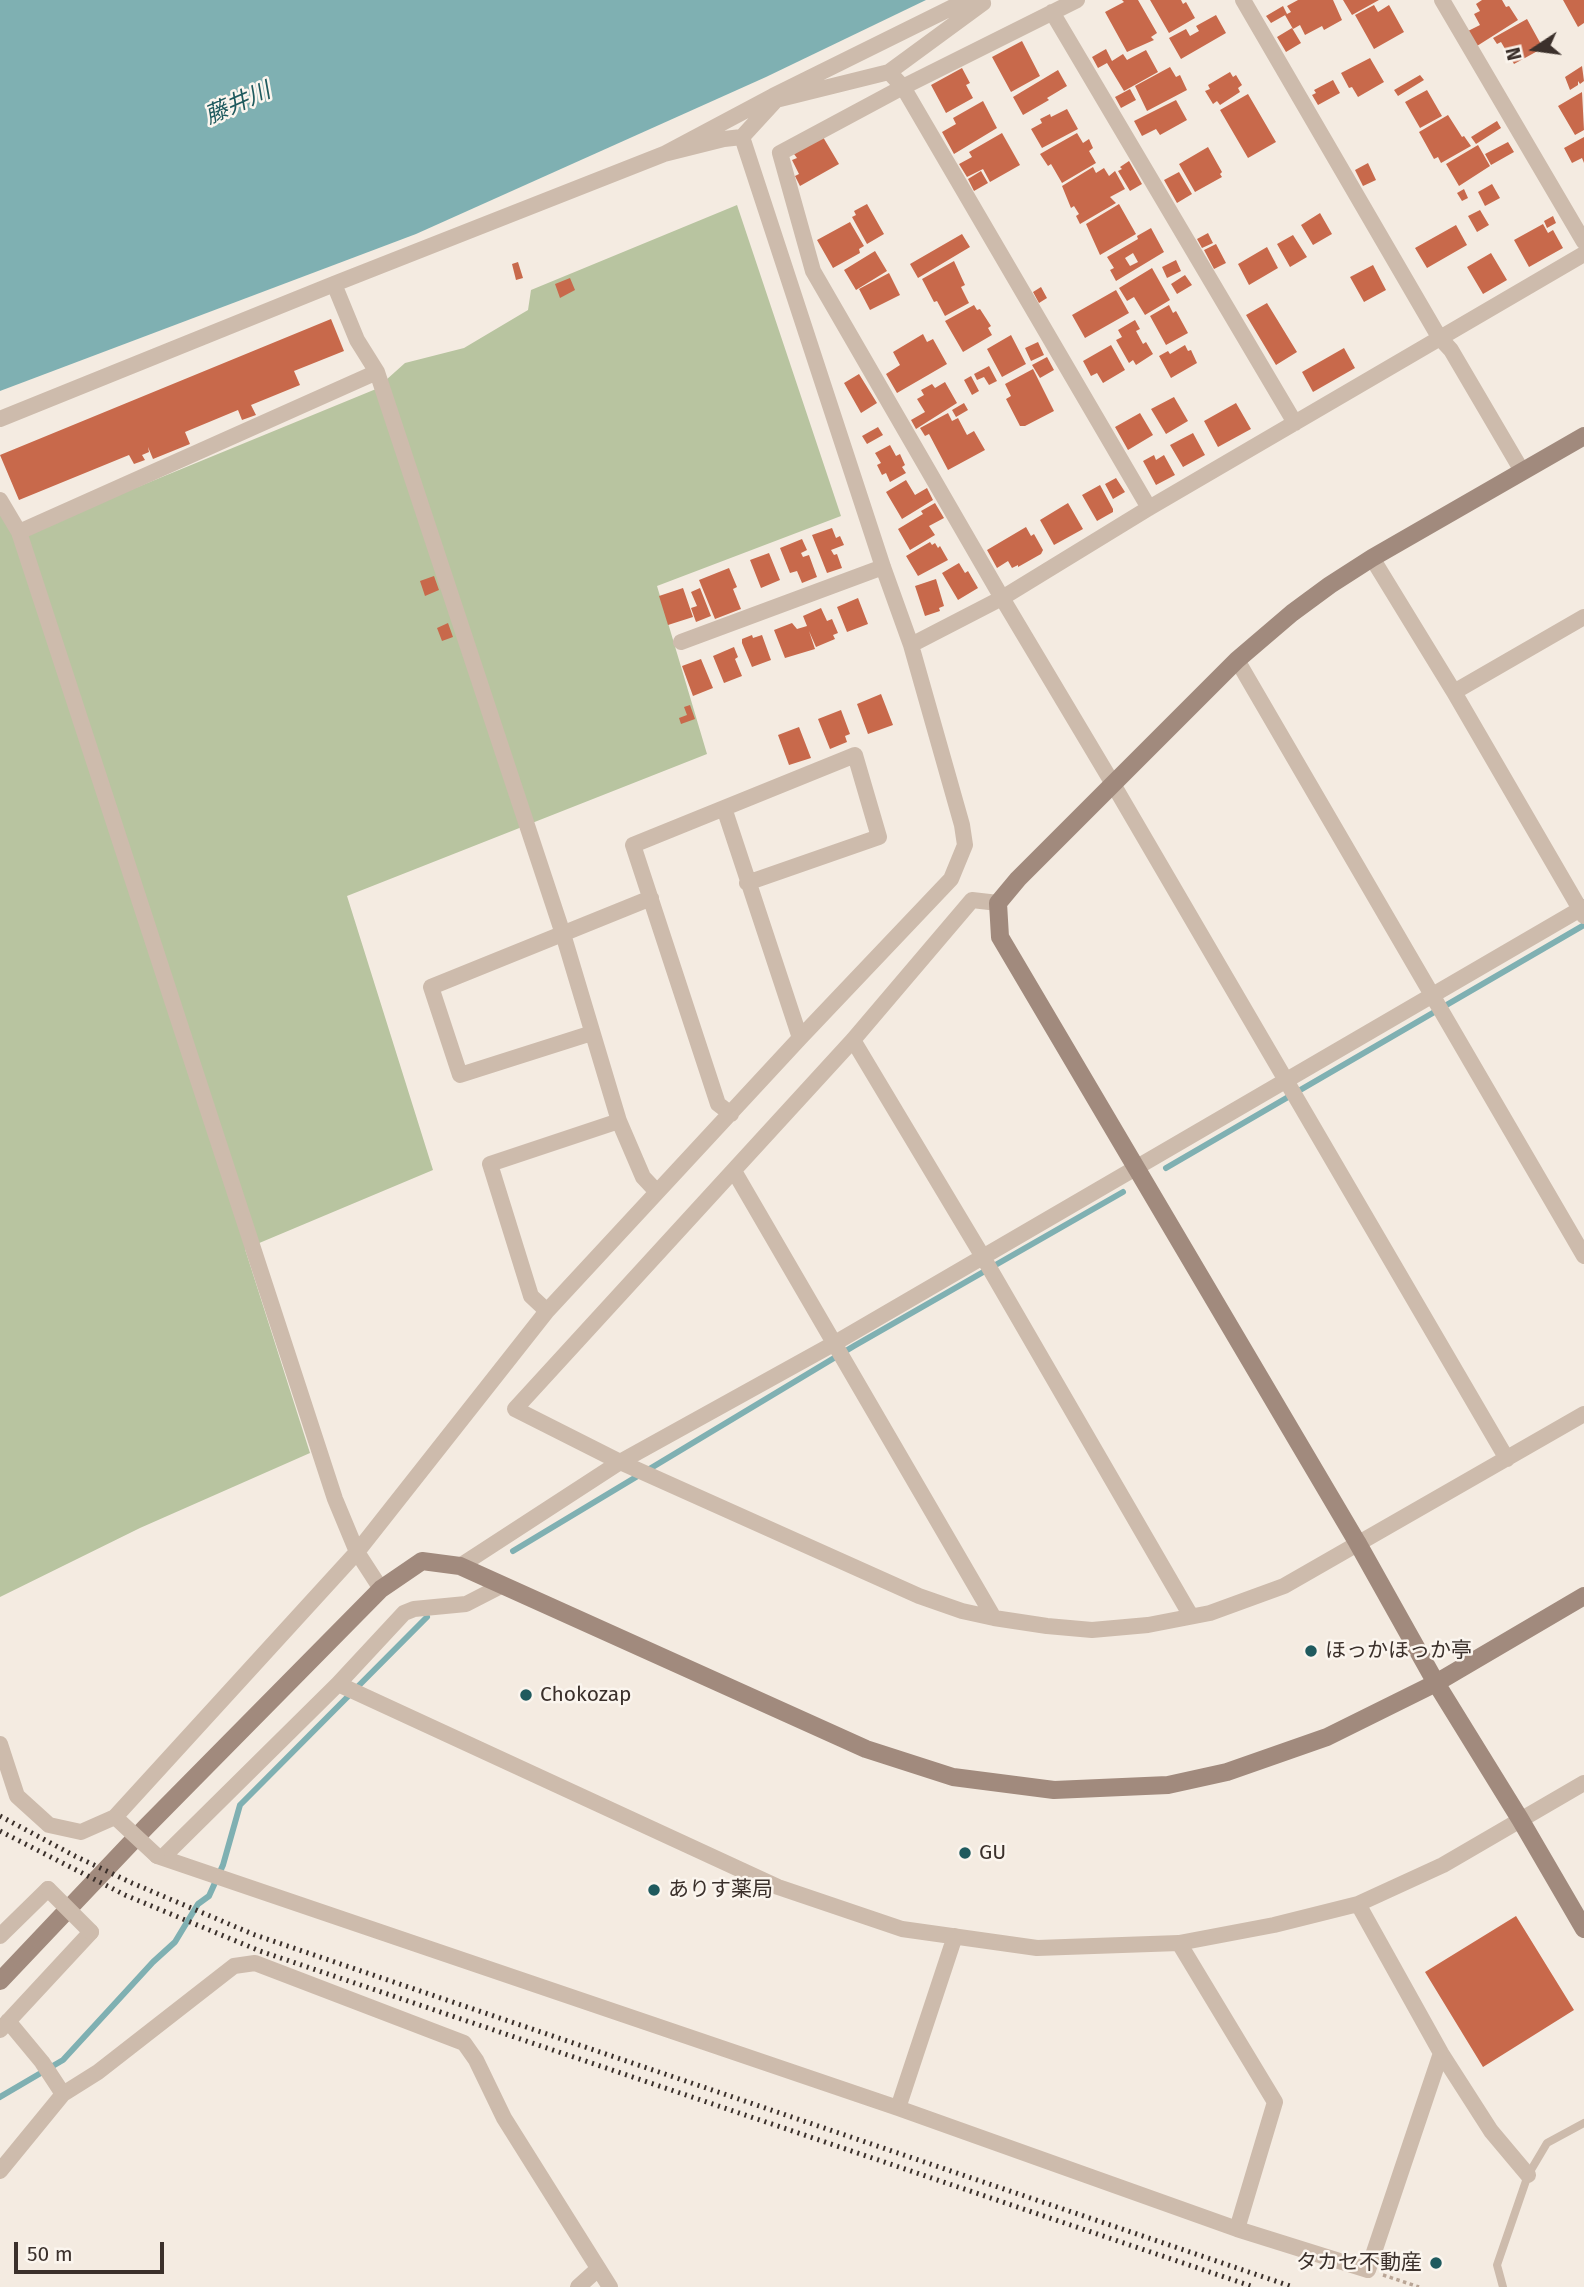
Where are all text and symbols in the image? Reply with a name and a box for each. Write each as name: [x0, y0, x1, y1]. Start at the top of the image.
north arrow: [1500, 14, 1570, 84]
text: N: [1501, 45, 1527, 63]
water label: 藤井川: [201, 77, 275, 131]
place label: ほっかほっか亭: [1325, 1638, 1472, 1664]
marker: ほっかほっか亭: [1303, 1643, 1319, 1659]
place label: Chokozap: [540, 1682, 632, 1708]
marker: Chokozap: [518, 1687, 534, 1703]
place label: GU: [979, 1840, 1006, 1866]
marker: GU: [957, 1845, 973, 1861]
place label: ありす薬局: [668, 1877, 773, 1903]
marker: ありす薬局: [646, 1882, 662, 1898]
scale bar: [18, 2228, 168, 2272]
text: 50 m: [27, 2241, 73, 2267]
place label: タカセ不動産: [1296, 2250, 1422, 2276]
marker: タカセ不動産: [1428, 2255, 1444, 2271]

